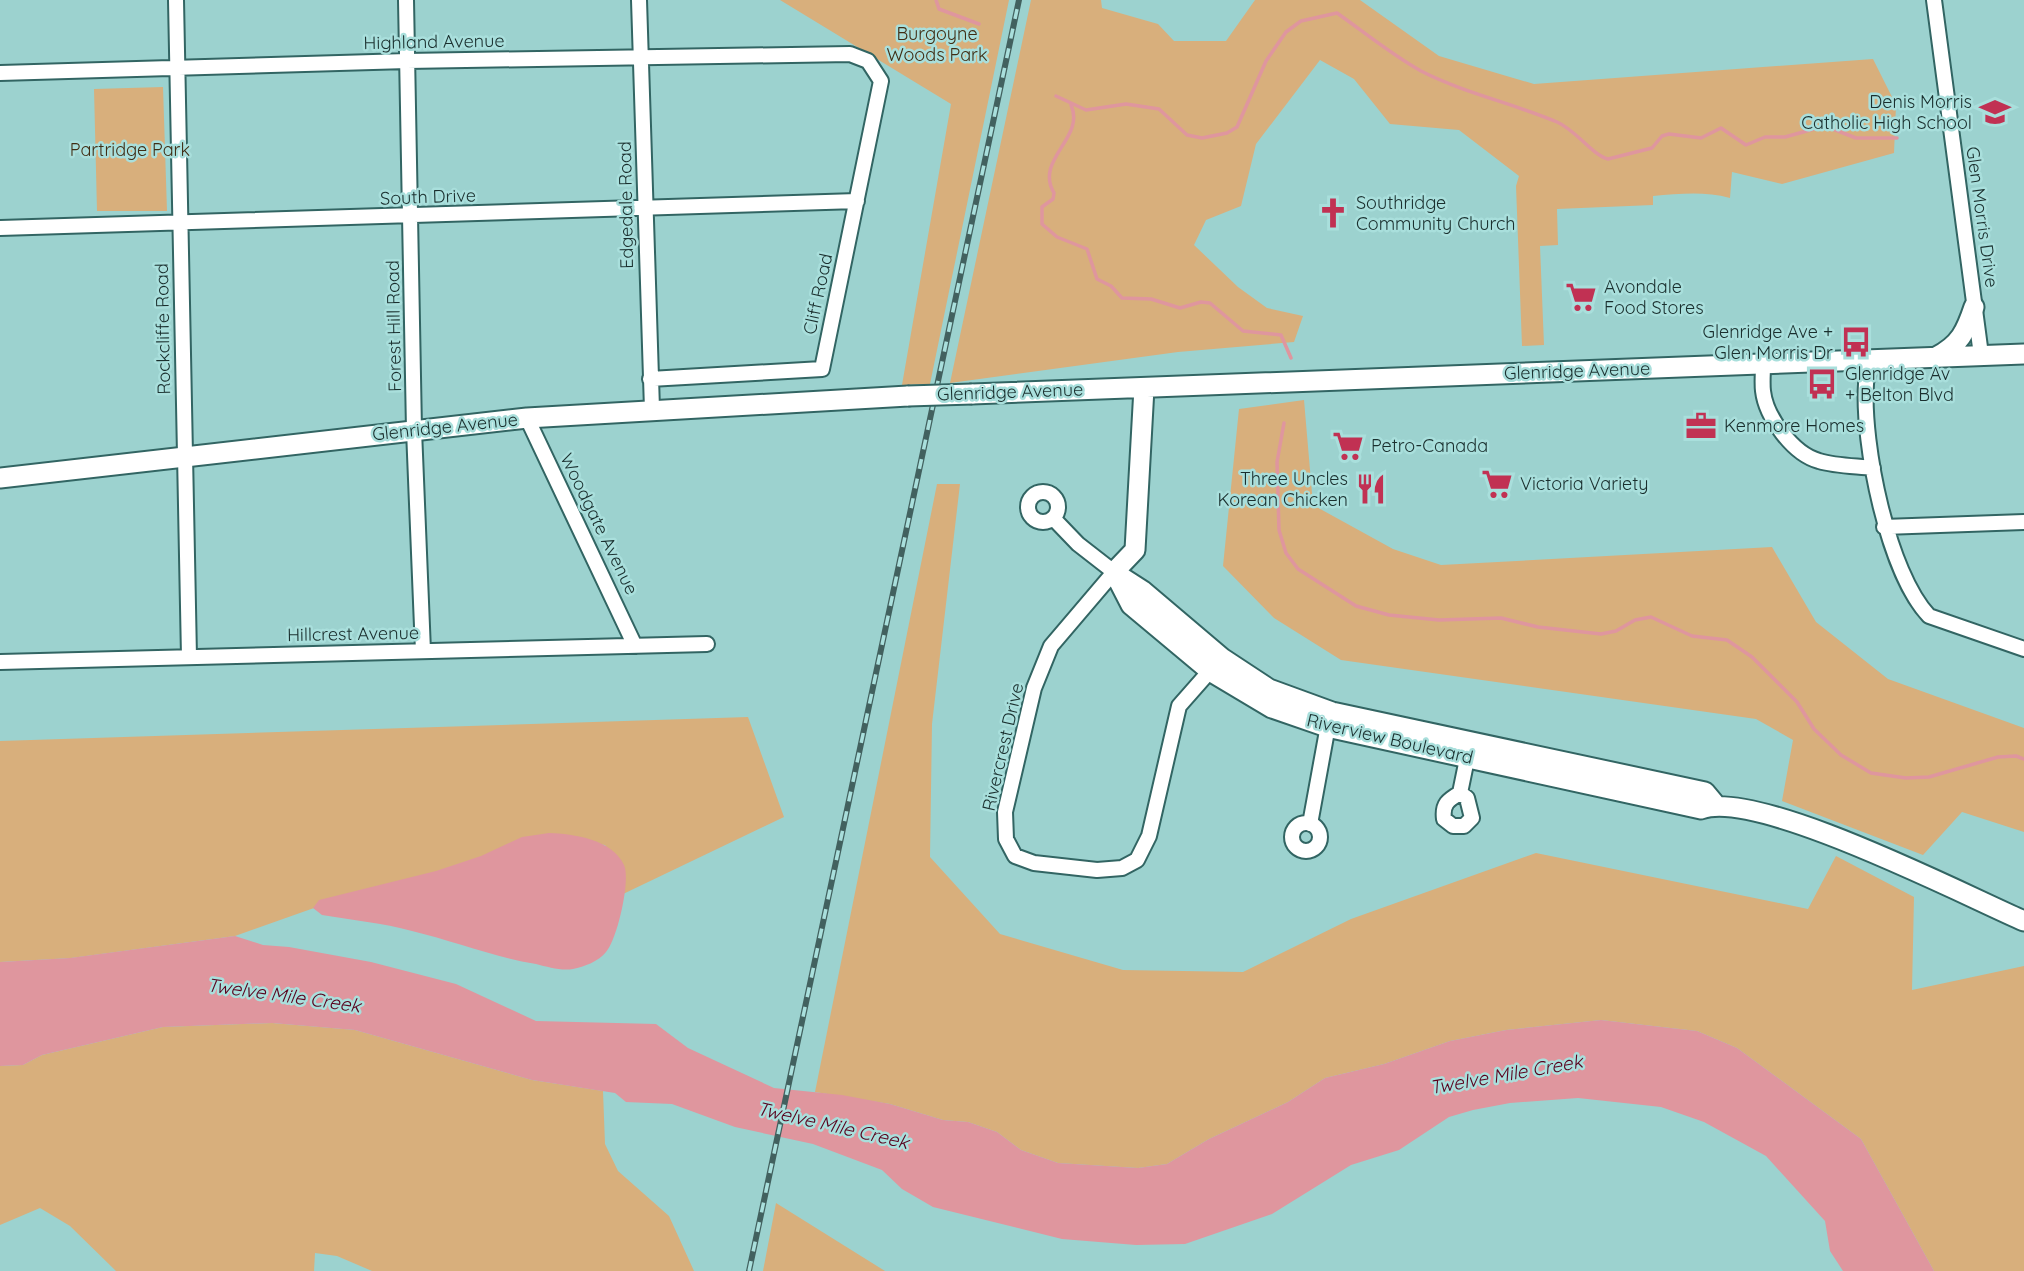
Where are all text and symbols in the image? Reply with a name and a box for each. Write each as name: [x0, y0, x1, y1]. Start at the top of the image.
park label: Burgoyne Woods Park: [886, 22, 988, 66]
street label: Highland Avenue: [363, 29, 505, 54]
place label: Denis Morris Catholic High School: [1801, 90, 1972, 134]
school or university icon: Denis Morris Catholic High School: [1978, 95, 2012, 129]
park label: Partridge Park: [70, 138, 190, 161]
street label: Edgedale Road: [613, 141, 638, 269]
street label: Glen Morris Drive: [1961, 145, 2004, 289]
street label: South Drive: [380, 183, 476, 210]
place label: Southridge Community Church: [1356, 191, 1516, 235]
church icon: Southridge Community Church: [1316, 196, 1350, 230]
street label: Cliff Road: [798, 251, 837, 337]
street label: Forest Hill Road: [381, 260, 406, 392]
street label: Rockcliffe Road: [150, 263, 175, 395]
place label: Avondale Food Stores: [1604, 275, 1704, 319]
supermarket icon: Avondale Food Stores: [1564, 280, 1598, 314]
place label: Glenridge Ave + Glen Morris Dr: [1703, 320, 1833, 364]
bus stop icon: Glenridge Ave + Glen Morris Dr: [1839, 325, 1873, 359]
street label: Glenridge Avenue: [1504, 356, 1650, 385]
place label: Glenridge Av + Belton Blvd: [1845, 362, 1954, 406]
bus stop icon: Glenridge Av + Belton Blvd: [1805, 367, 1839, 401]
street label: Glenridge Avenue: [937, 377, 1083, 406]
street label: Glenridge Avenue: [371, 407, 519, 446]
office icon: Kenmore Homes: [1684, 409, 1718, 443]
place label: Kenmore Homes: [1724, 414, 1864, 437]
supermarket icon: Petro-Canada: [1331, 429, 1365, 463]
place label: Petro-Canada: [1371, 434, 1488, 457]
street label: Woodgate Avenue: [555, 449, 644, 598]
place label: Three Uncles Korean Chicken: [1217, 467, 1348, 511]
supermarket icon: Victoria Variety: [1480, 467, 1514, 501]
restaurant icon: Three Uncles Korean Chicken: [1354, 472, 1388, 506]
place label: Victoria Variety: [1520, 472, 1649, 495]
street label: Hillcrest Avenue: [287, 621, 419, 646]
street label: Rivercrest Drive: [977, 681, 1028, 813]
street label: Riverview Boulevard: [1305, 708, 1476, 769]
water label: Twelve Mile Creek: [206, 972, 364, 1018]
water label: Twelve Mile Creek: [1428, 1048, 1586, 1099]
water label: Twelve Mile Creek: [755, 1096, 913, 1155]

